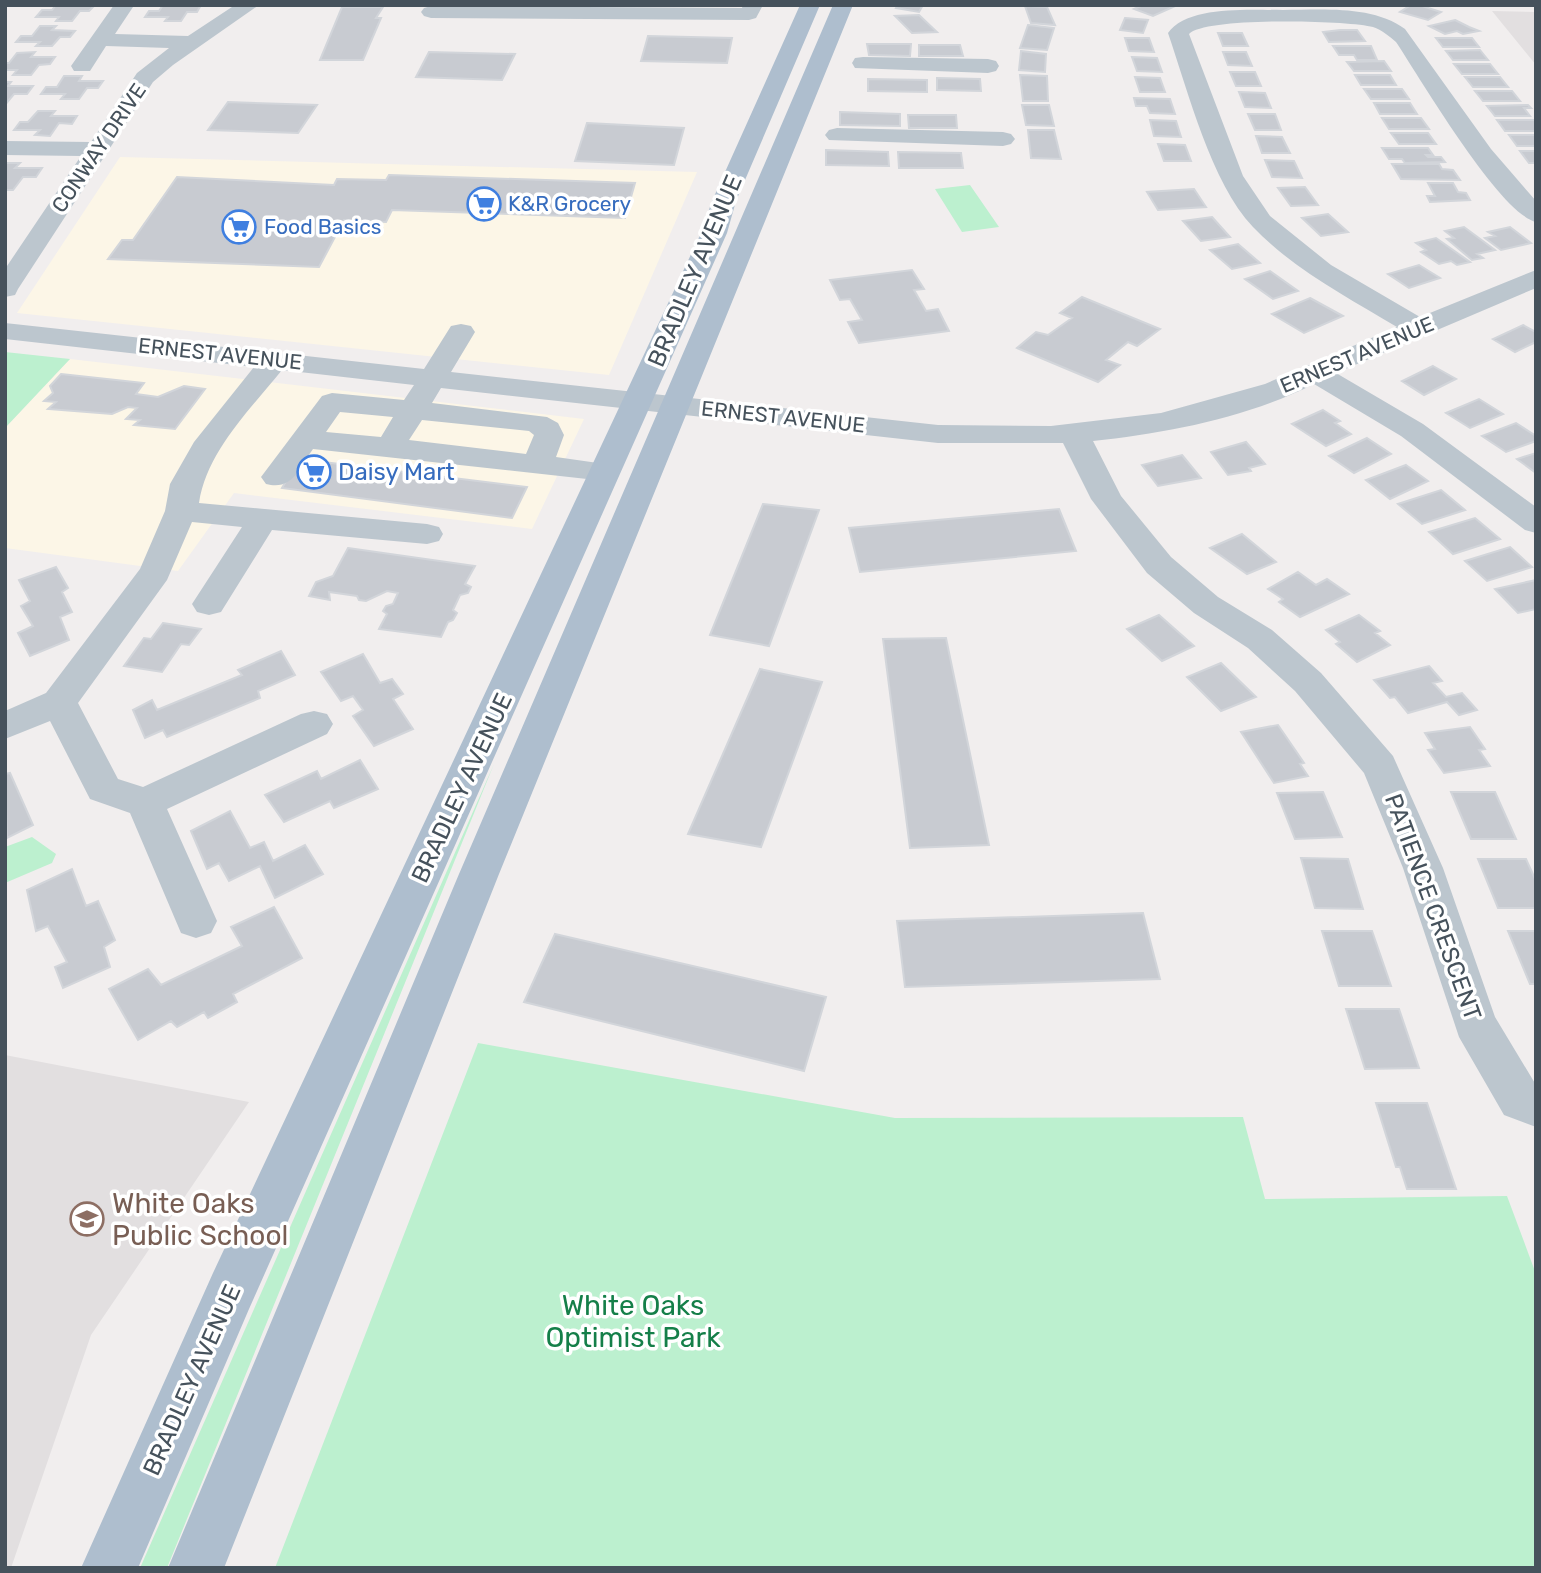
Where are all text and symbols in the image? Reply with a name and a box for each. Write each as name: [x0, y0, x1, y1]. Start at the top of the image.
street label: CONWAY DRIVE: [46, 78, 151, 217]
street label: BRADLEY AVENUE: [642, 171, 748, 371]
supermarket icon: K&R Grocery: [465, 185, 503, 223]
place label: K&R Grocery: [508, 191, 632, 216]
supermarket icon: Food Basics: [220, 208, 258, 246]
place label: Food Basics: [264, 214, 382, 239]
street label: ERNEST AVENUE: [1276, 311, 1437, 398]
street label: ERNEST AVENUE: [137, 332, 303, 375]
street label: ERNEST AVENUE: [700, 395, 866, 438]
supermarket icon: Daisy Mart: [295, 453, 333, 491]
place label: Daisy Mart: [338, 458, 455, 486]
street label: BRADLEY AVENUE: [406, 689, 518, 887]
street label: PATIENCE CRESCENT: [1379, 790, 1487, 1024]
place label: White Oaks Public School: [112, 1187, 288, 1252]
school or university icon: White Oaks Public School: [68, 1200, 106, 1238]
street label: BRADLEY AVENUE: [137, 1280, 247, 1480]
park label: White Oaks Optimist Park: [545, 1289, 721, 1354]

